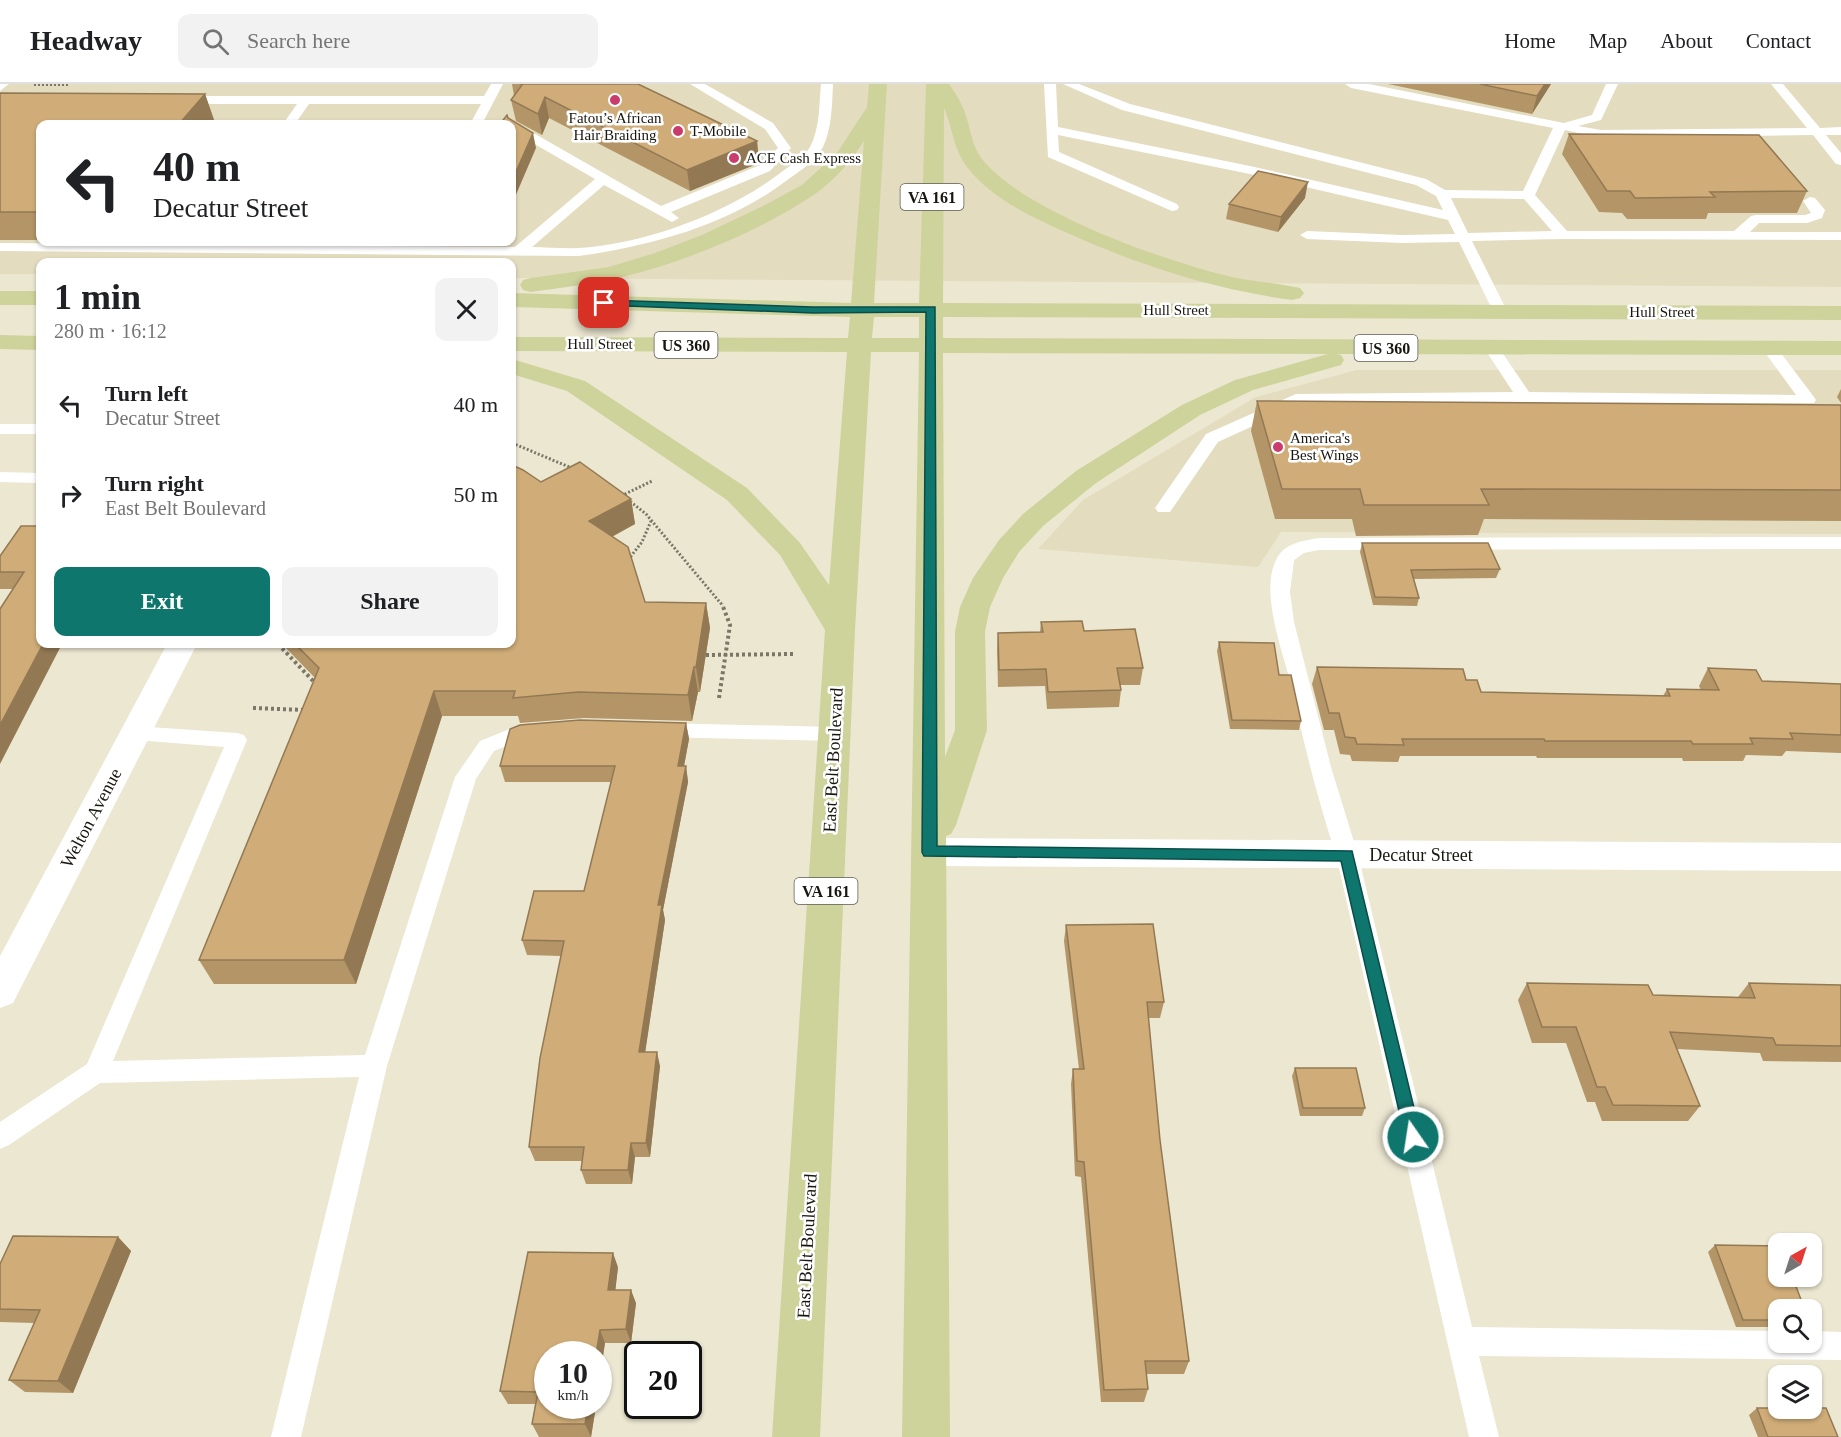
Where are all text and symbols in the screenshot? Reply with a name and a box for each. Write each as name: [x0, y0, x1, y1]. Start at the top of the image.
search box: [178, 14, 598, 68]
text: Headway: [30, 25, 142, 56]
icon: search: [199, 25, 232, 58]
text: Search here: [247, 28, 350, 53]
text: Home: [1504, 29, 1556, 53]
text: Map: [1589, 29, 1627, 53]
text: About: [1660, 29, 1713, 53]
text: Contact: [1746, 29, 1811, 53]
marker: Fatou’s African Hair Braiding: [608, 93, 622, 107]
place label: Fatou’s African Hair Braiding: [569, 110, 662, 143]
place label: T-Mobile: [690, 123, 746, 139]
marker: T-Mobile: [671, 124, 685, 138]
icon: left: [54, 144, 132, 222]
text: 40 m: [153, 144, 241, 190]
place label: ACE Cash Express: [746, 150, 861, 166]
marker: ACE Cash Express: [727, 151, 741, 165]
road number: VA 161: [900, 184, 964, 210]
text: Decatur Street: [153, 193, 308, 223]
text: 1 min: [54, 277, 141, 317]
pin: [578, 277, 629, 328]
button: close: [435, 278, 498, 341]
icon: arrive: [587, 286, 620, 319]
street label: Hull Street: [1143, 302, 1210, 318]
street label: Hull Street: [1629, 304, 1696, 320]
text: 280 m · 16:12: [54, 320, 167, 342]
road number: US 360: [654, 332, 718, 358]
road number: US 360: [1354, 335, 1418, 361]
street label: Hull Street: [567, 336, 634, 352]
text: Turn left: [105, 381, 188, 406]
icon: left: [54, 389, 87, 422]
text: 40 m: [453, 392, 498, 417]
text: Decatur Street: [105, 407, 220, 429]
place label: America's Best Wings: [1290, 430, 1359, 463]
marker: America's Best Wings: [1271, 440, 1285, 454]
text: Turn right: [105, 471, 204, 496]
icon: right: [54, 479, 87, 512]
text: 50 m: [453, 482, 498, 507]
text: East Belt Boulevard: [105, 497, 266, 519]
button: Exit: [54, 567, 270, 636]
button: Share: [282, 567, 498, 636]
street label: East Belt Boulevard: [819, 687, 847, 833]
street label: Welton Avenue: [56, 765, 126, 871]
street label: Decatur Street: [1369, 845, 1473, 865]
road number: VA 161: [794, 878, 858, 904]
position arrow: [1381, 1105, 1445, 1169]
street label: East Belt Boulevard: [793, 1173, 821, 1319]
north arrow: [1768, 1233, 1822, 1287]
map controls: [1768, 1233, 1822, 1419]
button: search: [1768, 1299, 1822, 1353]
speed limit sign: 20: [624, 1341, 702, 1419]
text: 10: [558, 1356, 588, 1389]
button: layers: [1768, 1365, 1822, 1419]
text: km/h: [558, 1387, 588, 1403]

